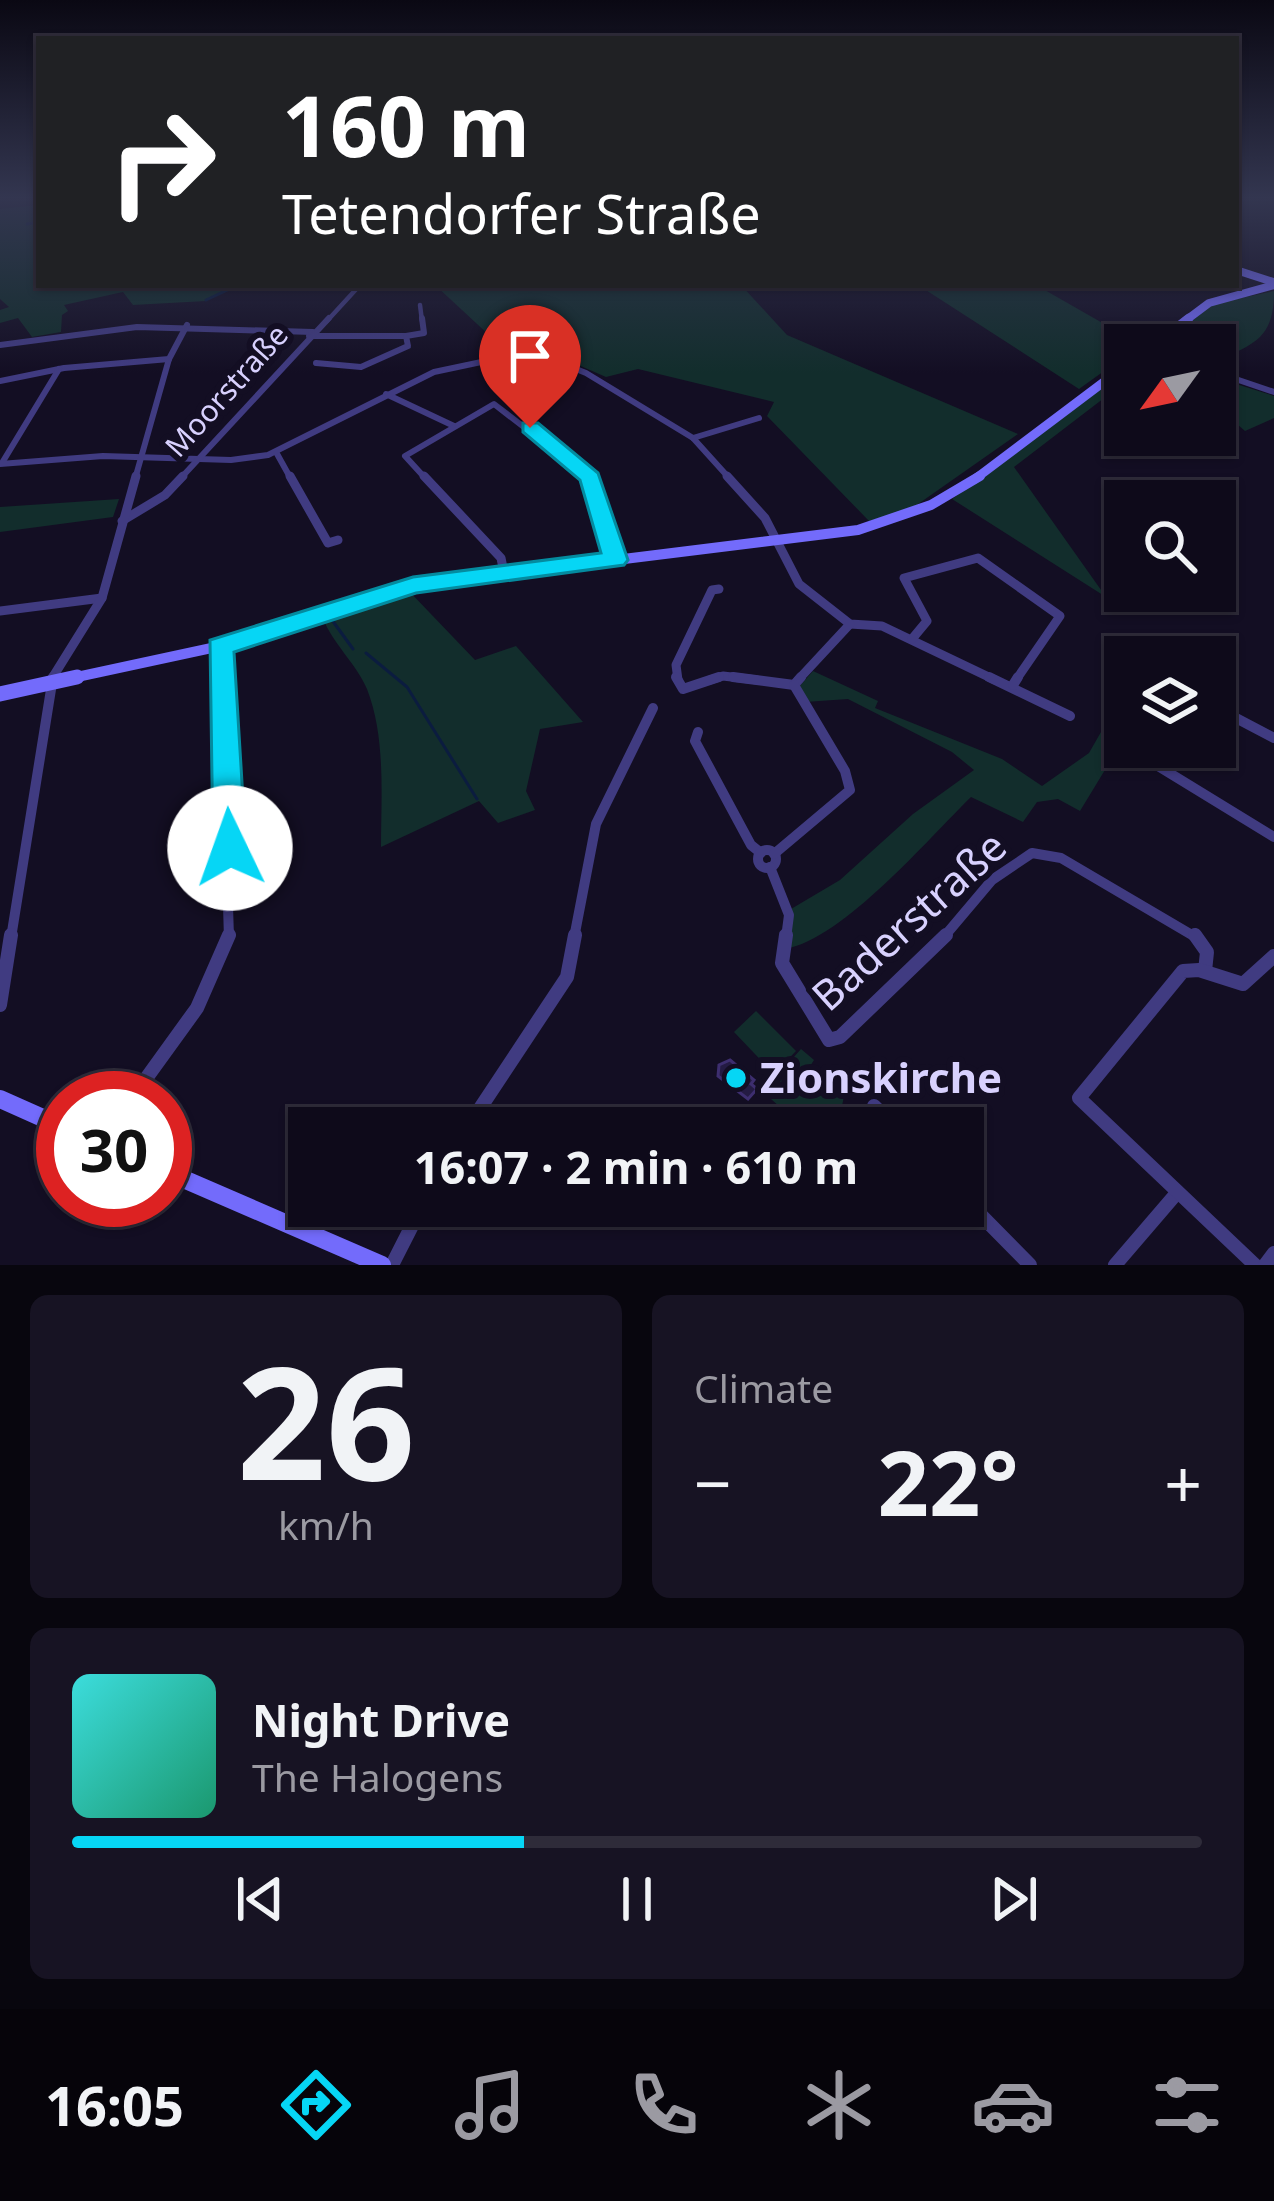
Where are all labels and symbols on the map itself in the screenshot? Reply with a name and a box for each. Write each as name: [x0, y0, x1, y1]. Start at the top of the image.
pin: [479, 305, 581, 428]
street label: Moorstraße: [155, 315, 297, 465]
north arrow: [1104, 324, 1236, 456]
position arrow: [167, 785, 293, 911]
street label: Baderstraße: [799, 817, 1017, 1022]
place label: Zionskirche: [760, 1048, 1002, 1105]
marker: Zionskirche: [723, 1065, 749, 1091]
speed limit sign: 30: [36, 1071, 192, 1227]

